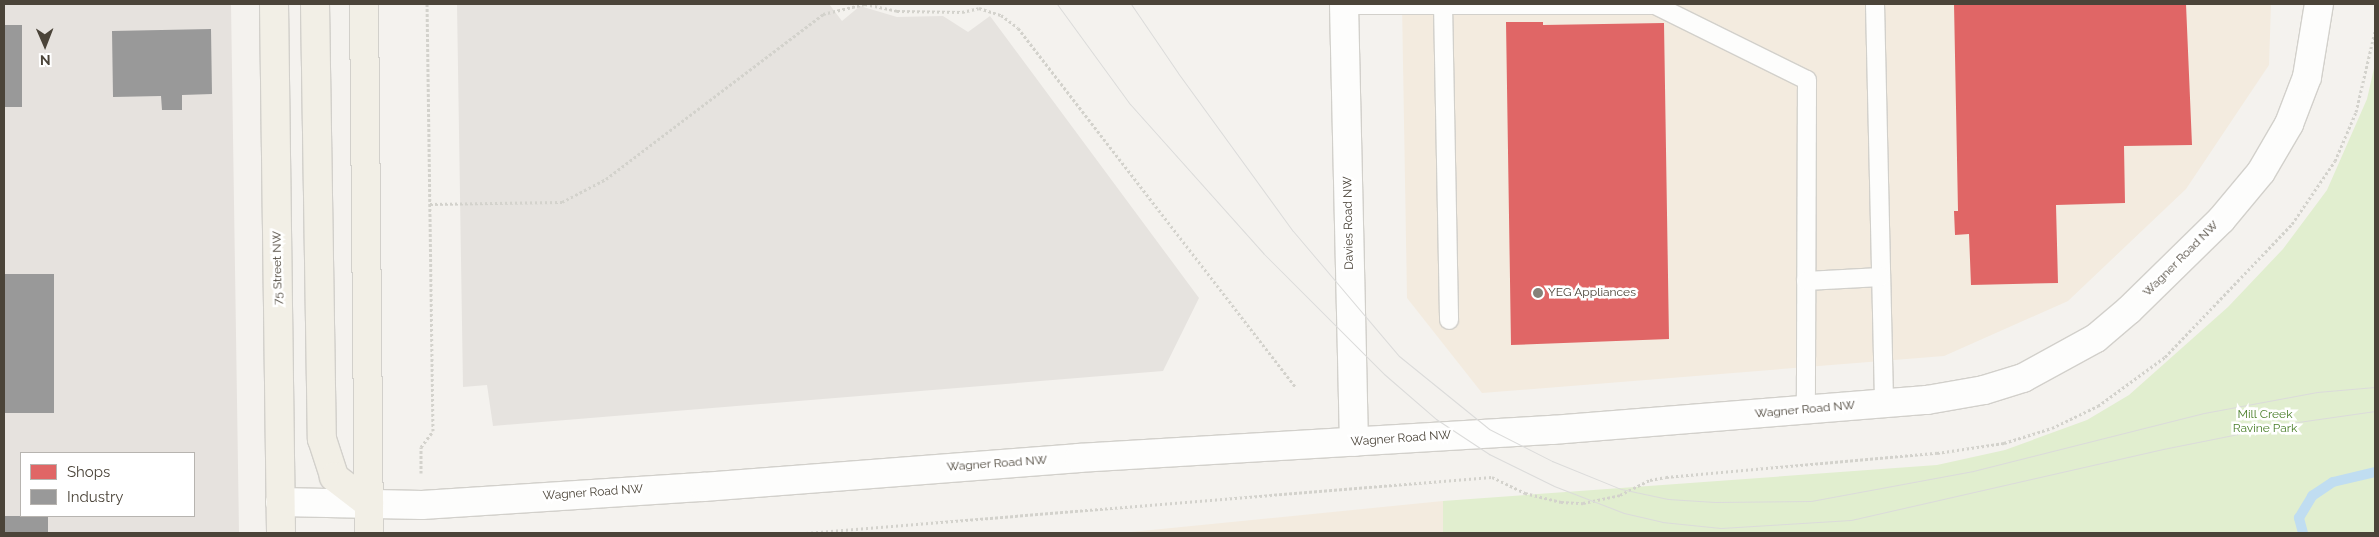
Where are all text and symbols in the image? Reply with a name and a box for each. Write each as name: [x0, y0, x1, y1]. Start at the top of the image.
north arrow: [20, 20, 70, 70]
text: N: [40, 52, 51, 68]
street label: Davies Road NW: [1341, 176, 1357, 270]
street label: Wagner Road NW: [2140, 218, 2222, 300]
street label: 75 Street NW: [270, 231, 286, 305]
place label: YEG Appliances: [1548, 286, 1636, 300]
marker: YEG Appliances: [1532, 287, 1544, 299]
street label: Wagner Road NW: [1754, 398, 1856, 422]
park label: Mill Creek Ravine Park: [2233, 408, 2297, 436]
street label: Wagner Road NW: [1350, 428, 1452, 450]
legend: [20, 452, 195, 517]
street label: Wagner Road NW: [946, 453, 1048, 475]
text: Shops: [67, 463, 110, 481]
street label: Wagner Road NW: [542, 482, 644, 504]
text: Industry: [67, 488, 123, 506]

